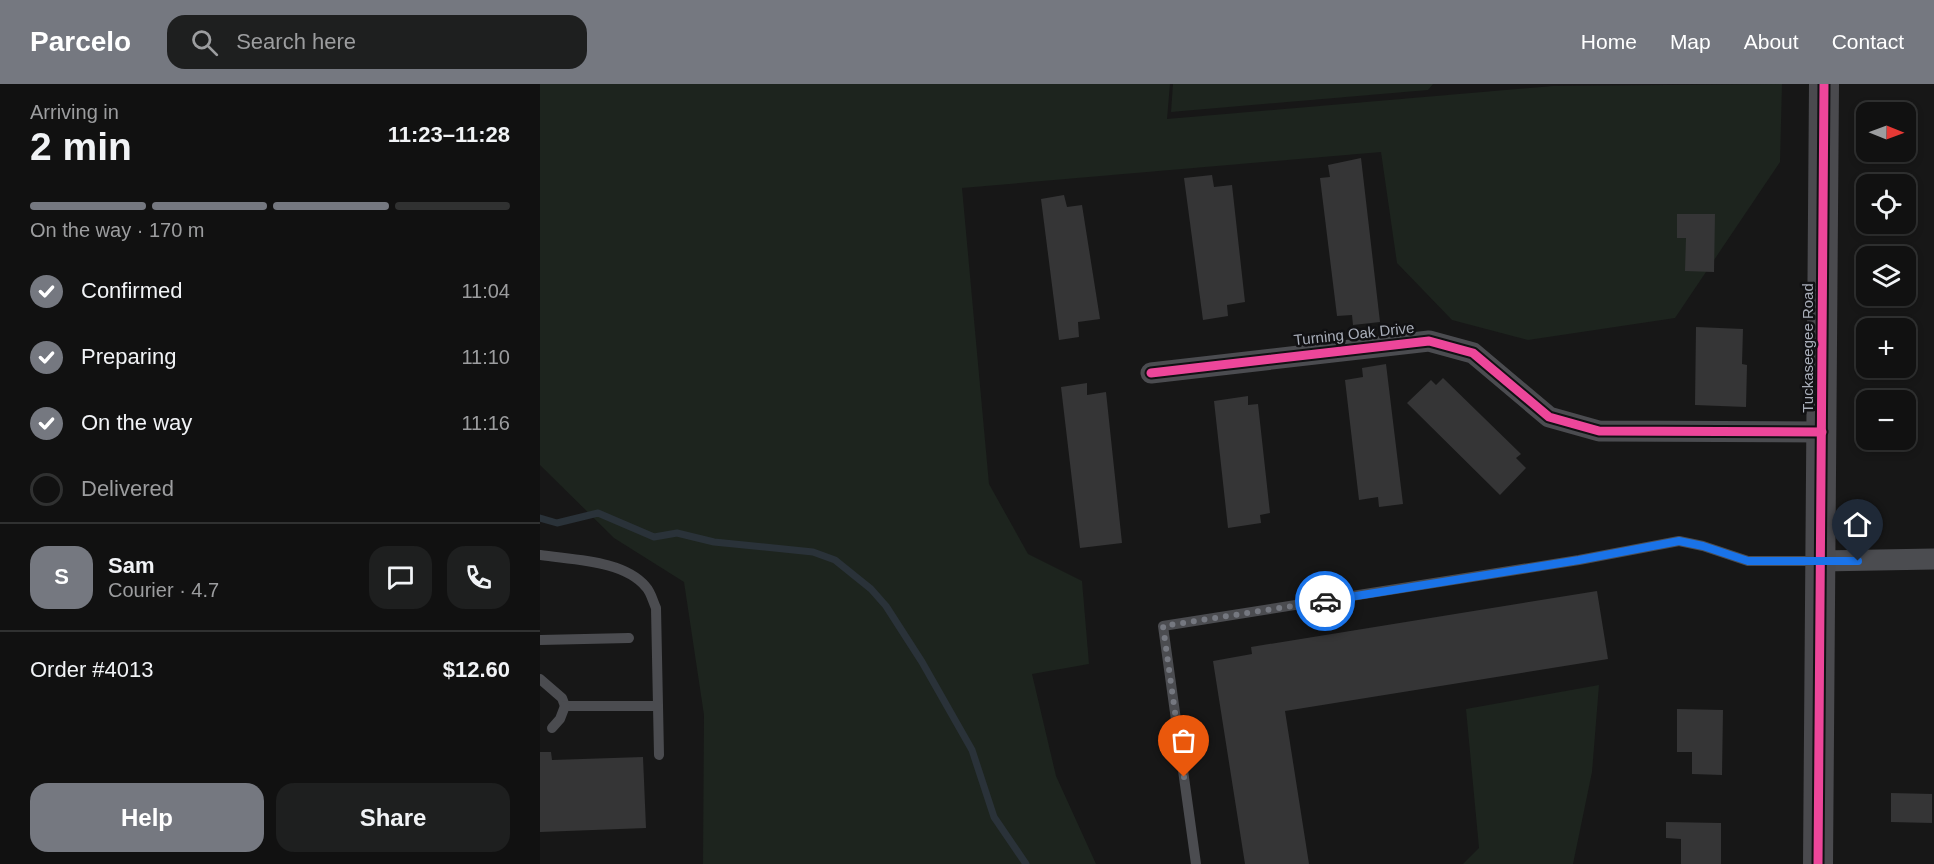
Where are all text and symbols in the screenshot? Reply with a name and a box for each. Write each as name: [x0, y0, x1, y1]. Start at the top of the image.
search box: [167, 15, 587, 69]
text: Parcelo: [30, 26, 131, 57]
icon: search: [188, 26, 221, 59]
text: Search here: [236, 29, 356, 54]
text: Home: [1581, 30, 1637, 53]
text: Map: [1670, 30, 1711, 53]
text: About: [1744, 30, 1799, 53]
text: Contact: [1832, 30, 1904, 53]
text: Arriving in: [30, 101, 119, 123]
north arrow: [1856, 102, 1916, 162]
map controls: [1856, 102, 1916, 450]
text: 11:23–11:28: [388, 122, 510, 147]
text: 2 min: [30, 125, 132, 168]
button: locate: [1856, 174, 1916, 234]
text: On the way · 170 m: [30, 219, 205, 241]
button: layers: [1856, 246, 1916, 306]
icon: check: [30, 275, 63, 308]
text: Confirmed: [81, 278, 182, 303]
text: 11:04: [461, 280, 510, 302]
street label: Tuckaseegee Road: [1799, 283, 1816, 413]
button: +: [1856, 318, 1916, 378]
street label: Turning Oak Drive: [1293, 319, 1415, 348]
icon: check: [30, 341, 63, 374]
text: Preparing: [81, 344, 176, 369]
text: 11:10: [461, 346, 510, 368]
button: −: [1856, 390, 1916, 450]
icon: check: [30, 407, 63, 440]
text: On the way: [81, 410, 192, 435]
text: 11:16: [461, 412, 510, 434]
text: Delivered: [81, 476, 174, 501]
pin: [1832, 499, 1883, 561]
icon: home: [1841, 508, 1874, 541]
button: chat: [369, 546, 432, 609]
button: phone: [447, 546, 510, 609]
text: Sam: [108, 553, 154, 578]
text: S: [54, 564, 69, 589]
courier: [1295, 571, 1355, 631]
text: Courier · 4.7: [108, 579, 219, 601]
icon: car: [1309, 585, 1342, 618]
text: Order #4013: [30, 657, 154, 682]
text: $12.60: [443, 657, 510, 682]
pin: [1158, 715, 1209, 777]
icon: bag: [1167, 724, 1200, 757]
button: Help: [30, 783, 264, 852]
button: Share: [276, 783, 510, 852]

